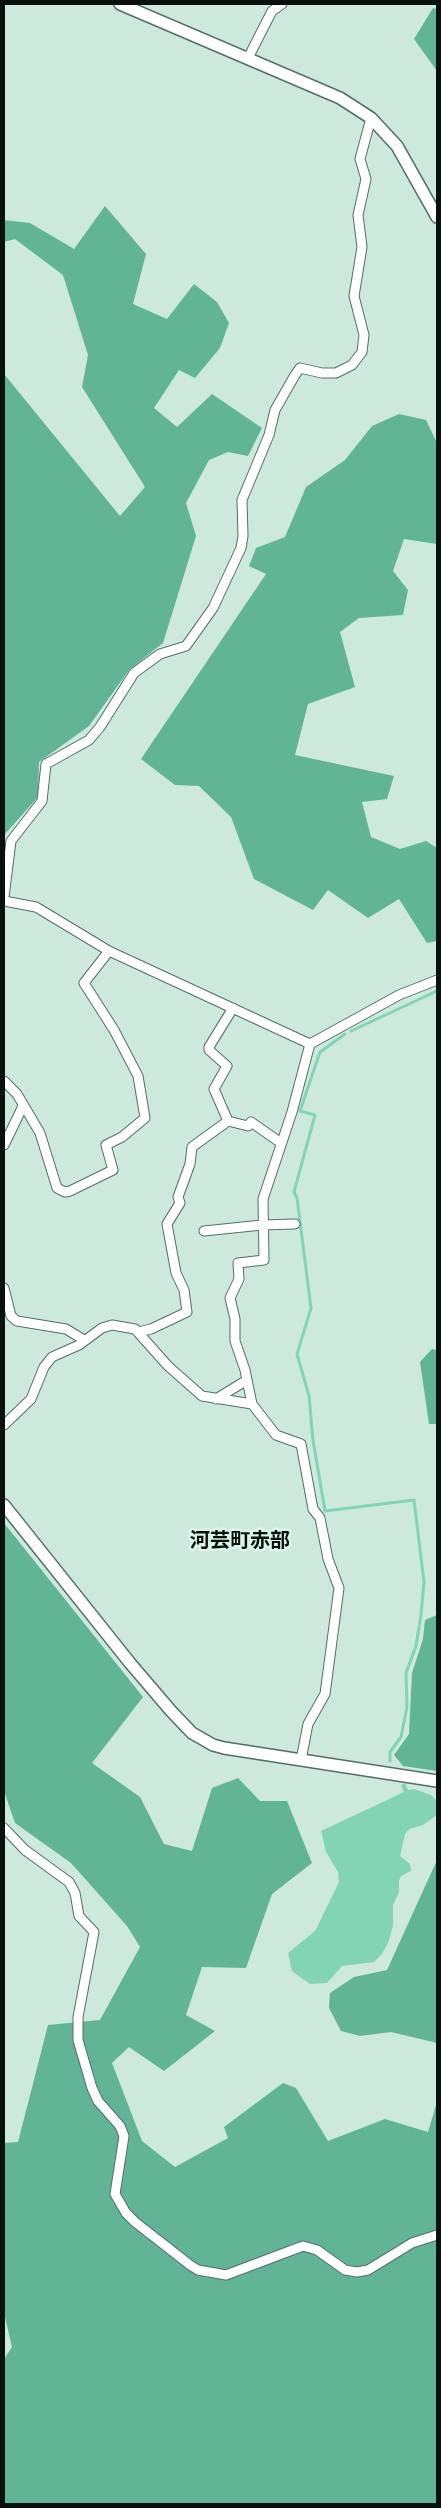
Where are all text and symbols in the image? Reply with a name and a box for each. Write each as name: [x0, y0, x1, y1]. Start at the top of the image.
district label: 河芸町赤部: [190, 1530, 290, 1554]

